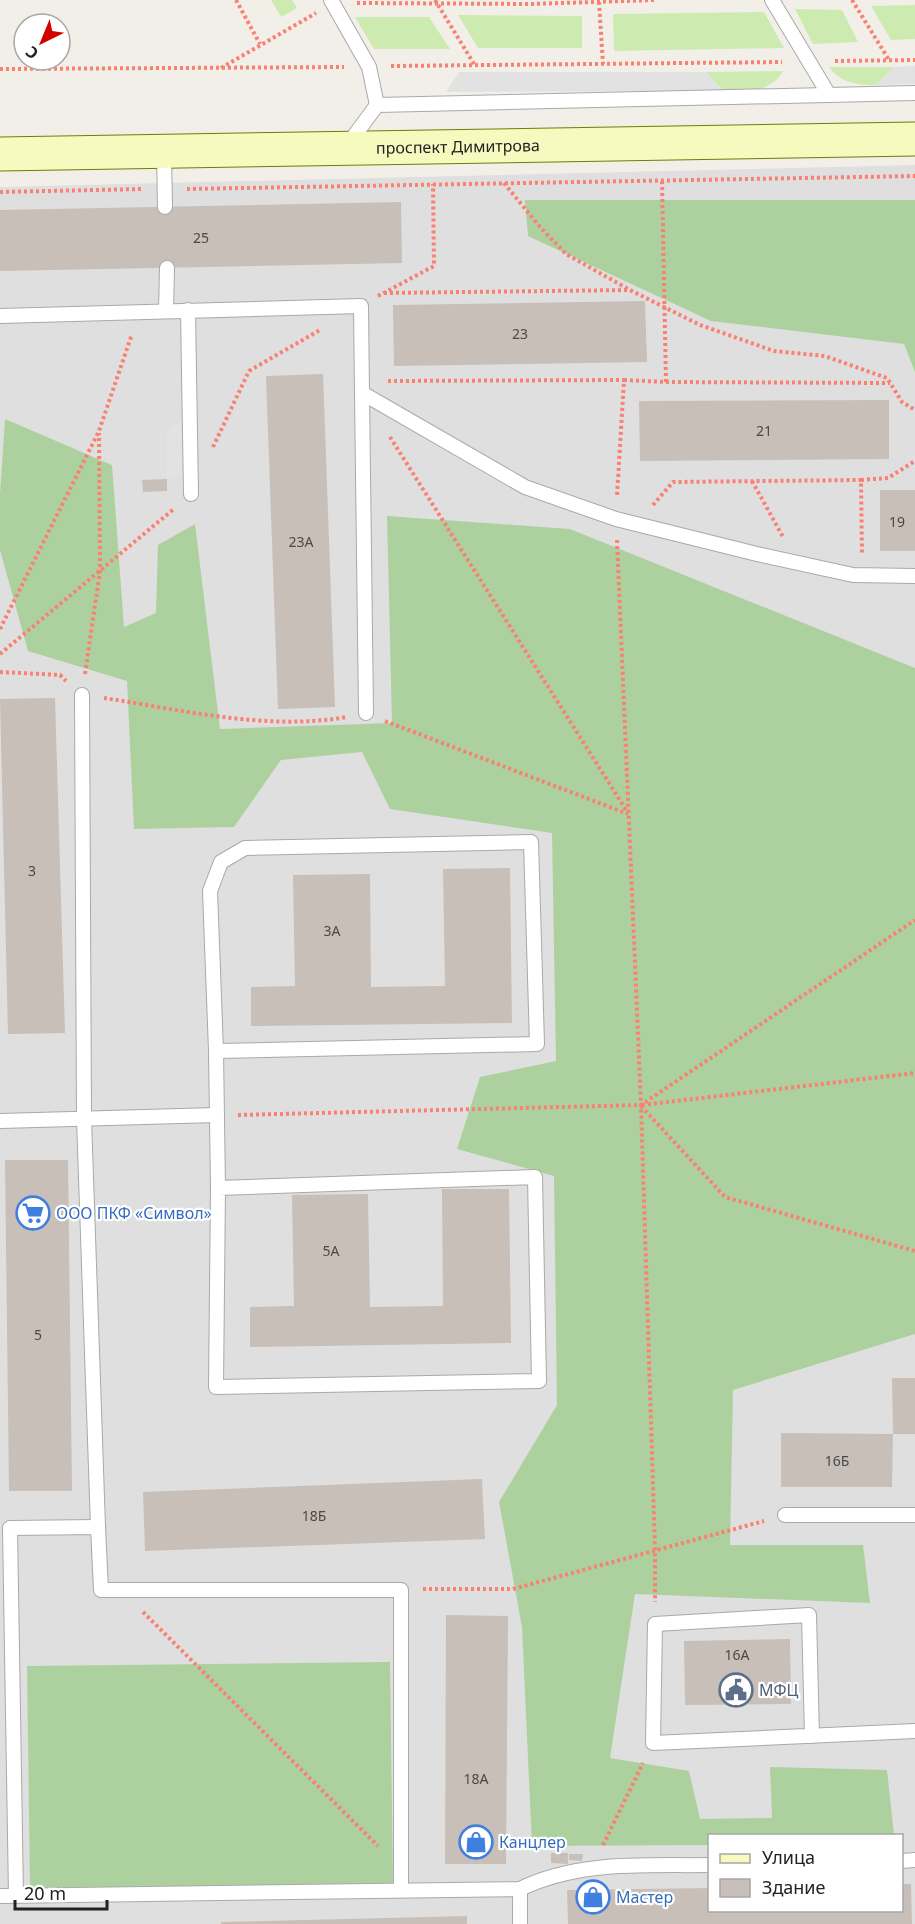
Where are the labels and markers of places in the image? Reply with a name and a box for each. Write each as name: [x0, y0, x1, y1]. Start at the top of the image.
supermarket icon: ООО ПКФ «Символ»: [15, 1195, 51, 1231]
place label: ООО ПКФ «Символ»: [56, 1202, 212, 1224]
public building icon: МФЦ: [718, 1672, 754, 1708]
place label: МФЦ: [759, 1679, 799, 1701]
shop icon: Канцлер: [458, 1824, 494, 1860]
place label: Канцлер: [499, 1831, 566, 1853]
shop icon: Мастер: [575, 1879, 611, 1915]
place label: Мастер: [616, 1886, 673, 1908]

